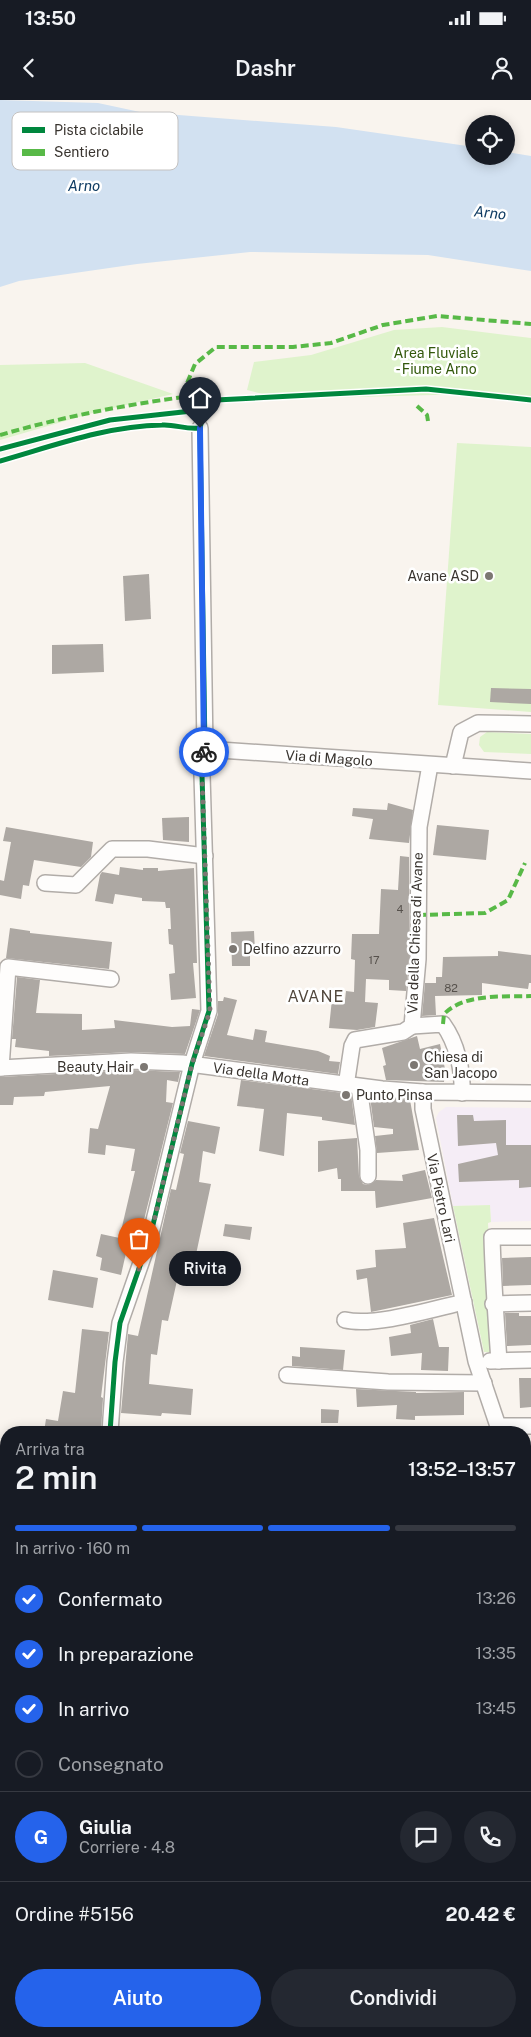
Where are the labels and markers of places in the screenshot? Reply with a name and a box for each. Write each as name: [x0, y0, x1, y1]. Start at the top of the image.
pin: [179, 377, 221, 428]
place label: Avane ASD: [407, 568, 479, 584]
marker: Avane ASD: [483, 570, 495, 582]
place label: Delfino azzurro: [243, 941, 341, 957]
marker: Delfino azzurro: [227, 943, 239, 955]
place label: Chiesa di San Jacopo: [424, 1049, 498, 1081]
place label: Beauty Hair: [57, 1059, 134, 1075]
marker: Chiesa di San Jacopo: [408, 1059, 420, 1071]
marker: Beauty Hair: [138, 1061, 150, 1073]
place label: Punto Pinsa: [356, 1087, 433, 1103]
marker: Punto Pinsa: [340, 1089, 352, 1101]
pin: [118, 1218, 160, 1269]
callout: Rivita: [169, 1252, 242, 1286]

